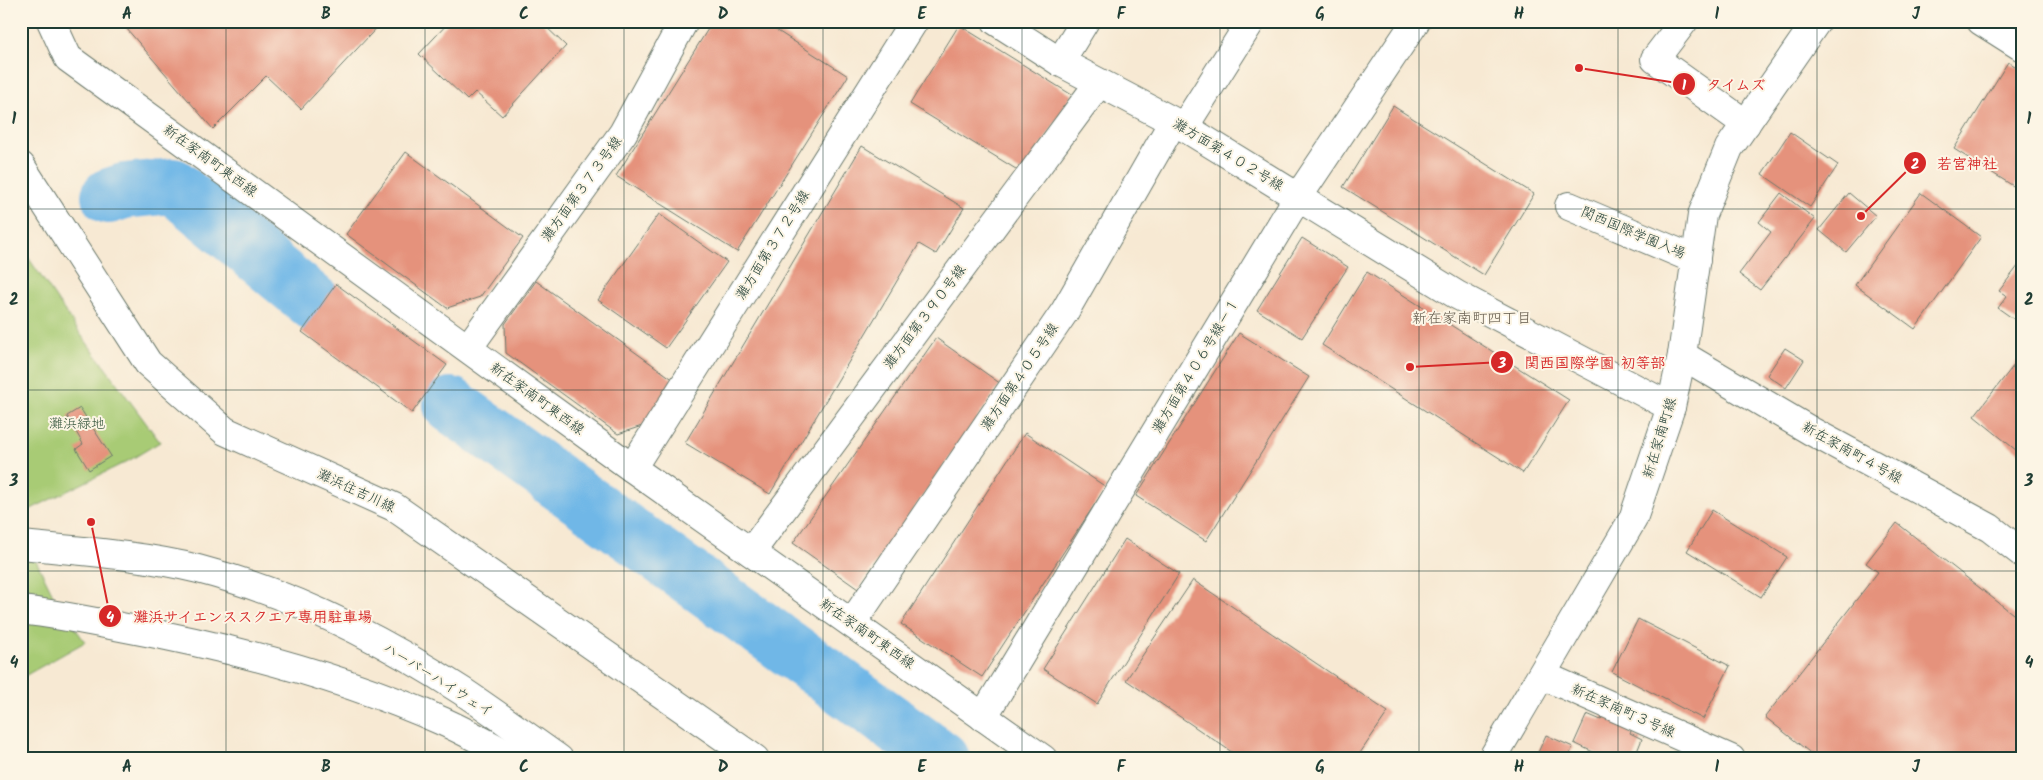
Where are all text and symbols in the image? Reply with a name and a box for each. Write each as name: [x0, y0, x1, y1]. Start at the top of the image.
text: A: [122, 2, 132, 27]
text: B: [321, 2, 331, 27]
text: C: [519, 2, 529, 27]
text: D: [718, 2, 729, 27]
text: E: [918, 2, 928, 27]
text: F: [1117, 2, 1127, 27]
text: G: [1315, 2, 1325, 27]
text: H: [1514, 2, 1524, 27]
text: I: [1715, 2, 1720, 27]
text: J: [1912, 2, 1921, 27]
callout: タイムズ: [1671, 69, 1776, 99]
text: 1: [1682, 74, 1687, 98]
text: タイムズ: [1707, 74, 1765, 98]
text: 1: [12, 107, 17, 132]
text: 1: [2027, 107, 2032, 132]
street label: 灘方面第４０２号線: [1168, 113, 1288, 197]
street label: 新在家南町東西線: [158, 119, 262, 203]
street label: 灘方面第３７３号線: [536, 132, 628, 246]
callout: 若宮神社: [1902, 148, 2007, 178]
text: 2: [1911, 153, 1920, 177]
text: 若宮神社: [1937, 153, 1997, 177]
street label: 灘方面第３７２号線: [730, 186, 816, 304]
street label: 関西国際学園入場: [1577, 201, 1689, 265]
street label: 灘方面第３９０号線: [878, 260, 972, 374]
text: 2: [9, 288, 19, 313]
text: 2: [2024, 288, 2034, 313]
street label: 灘方面第４０６号線－１: [1147, 294, 1245, 438]
district label: 新在家南町四丁目: [1412, 307, 1532, 331]
street label: 灘方面第４０５号線: [976, 319, 1064, 435]
callout: 関西国際学園 初等部: [1490, 347, 1675, 377]
text: 3: [1497, 352, 1506, 376]
text: 関西国際学園 初等部: [1525, 352, 1665, 376]
street label: 新在家南町東西線: [485, 357, 589, 441]
street label: 新在家南町線: [1637, 395, 1683, 481]
park label: 灘浜緑地: [49, 413, 105, 435]
street label: 新在家南町４号線: [1798, 416, 1906, 490]
street label: 灘浜住吉川線: [313, 463, 399, 519]
text: 3: [9, 469, 19, 494]
text: 3: [2024, 469, 2034, 494]
street label: 新在家南町東西線: [815, 593, 919, 675]
callout: 灘浜サイエンススクエア専用駐車場: [98, 601, 383, 631]
text: 4: [106, 606, 114, 630]
text: 灘浜サイエンススクエア専用駐車場: [133, 606, 373, 630]
street label: ハーバーハイウェイ: [379, 637, 497, 723]
text: 4: [10, 651, 19, 676]
text: 4: [2025, 651, 2034, 676]
street label: 新在家南町３号線: [1567, 678, 1679, 744]
text: A: [122, 755, 132, 780]
text: B: [321, 755, 331, 780]
text: C: [519, 755, 529, 780]
text: D: [718, 755, 729, 780]
text: E: [918, 755, 928, 780]
text: F: [1117, 755, 1127, 780]
text: G: [1315, 755, 1325, 780]
text: H: [1514, 755, 1524, 780]
text: I: [1715, 755, 1720, 780]
text: J: [1912, 755, 1921, 780]

